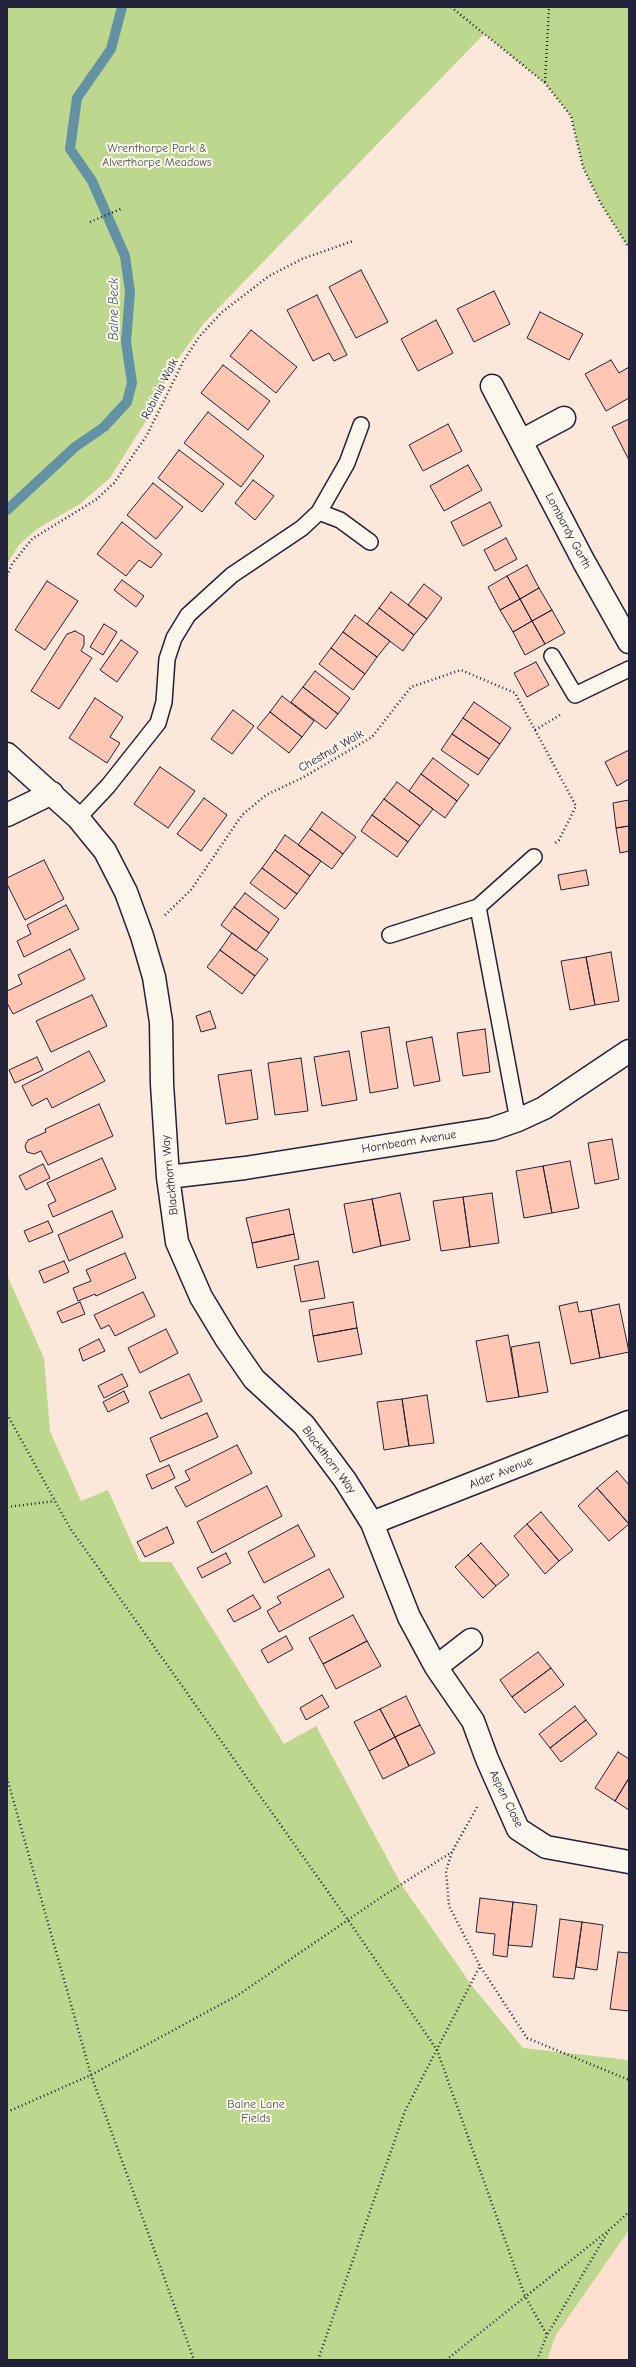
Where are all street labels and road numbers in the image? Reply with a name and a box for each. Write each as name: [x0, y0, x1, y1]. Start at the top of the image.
street label: Robinia Walk: [139, 356, 181, 422]
street label: Lombardy Garth: [542, 490, 594, 572]
street label: Chestnut Walk: [296, 727, 366, 775]
street label: Hornbeam Avenue: [361, 1127, 457, 1157]
street label: Blackthorn Way: [159, 1134, 181, 1216]
street label: Blackthorn Way: [299, 1423, 359, 1497]
street label: Alder Avenue: [467, 1454, 535, 1492]
street label: Aspen Close: [486, 1768, 526, 1830]

